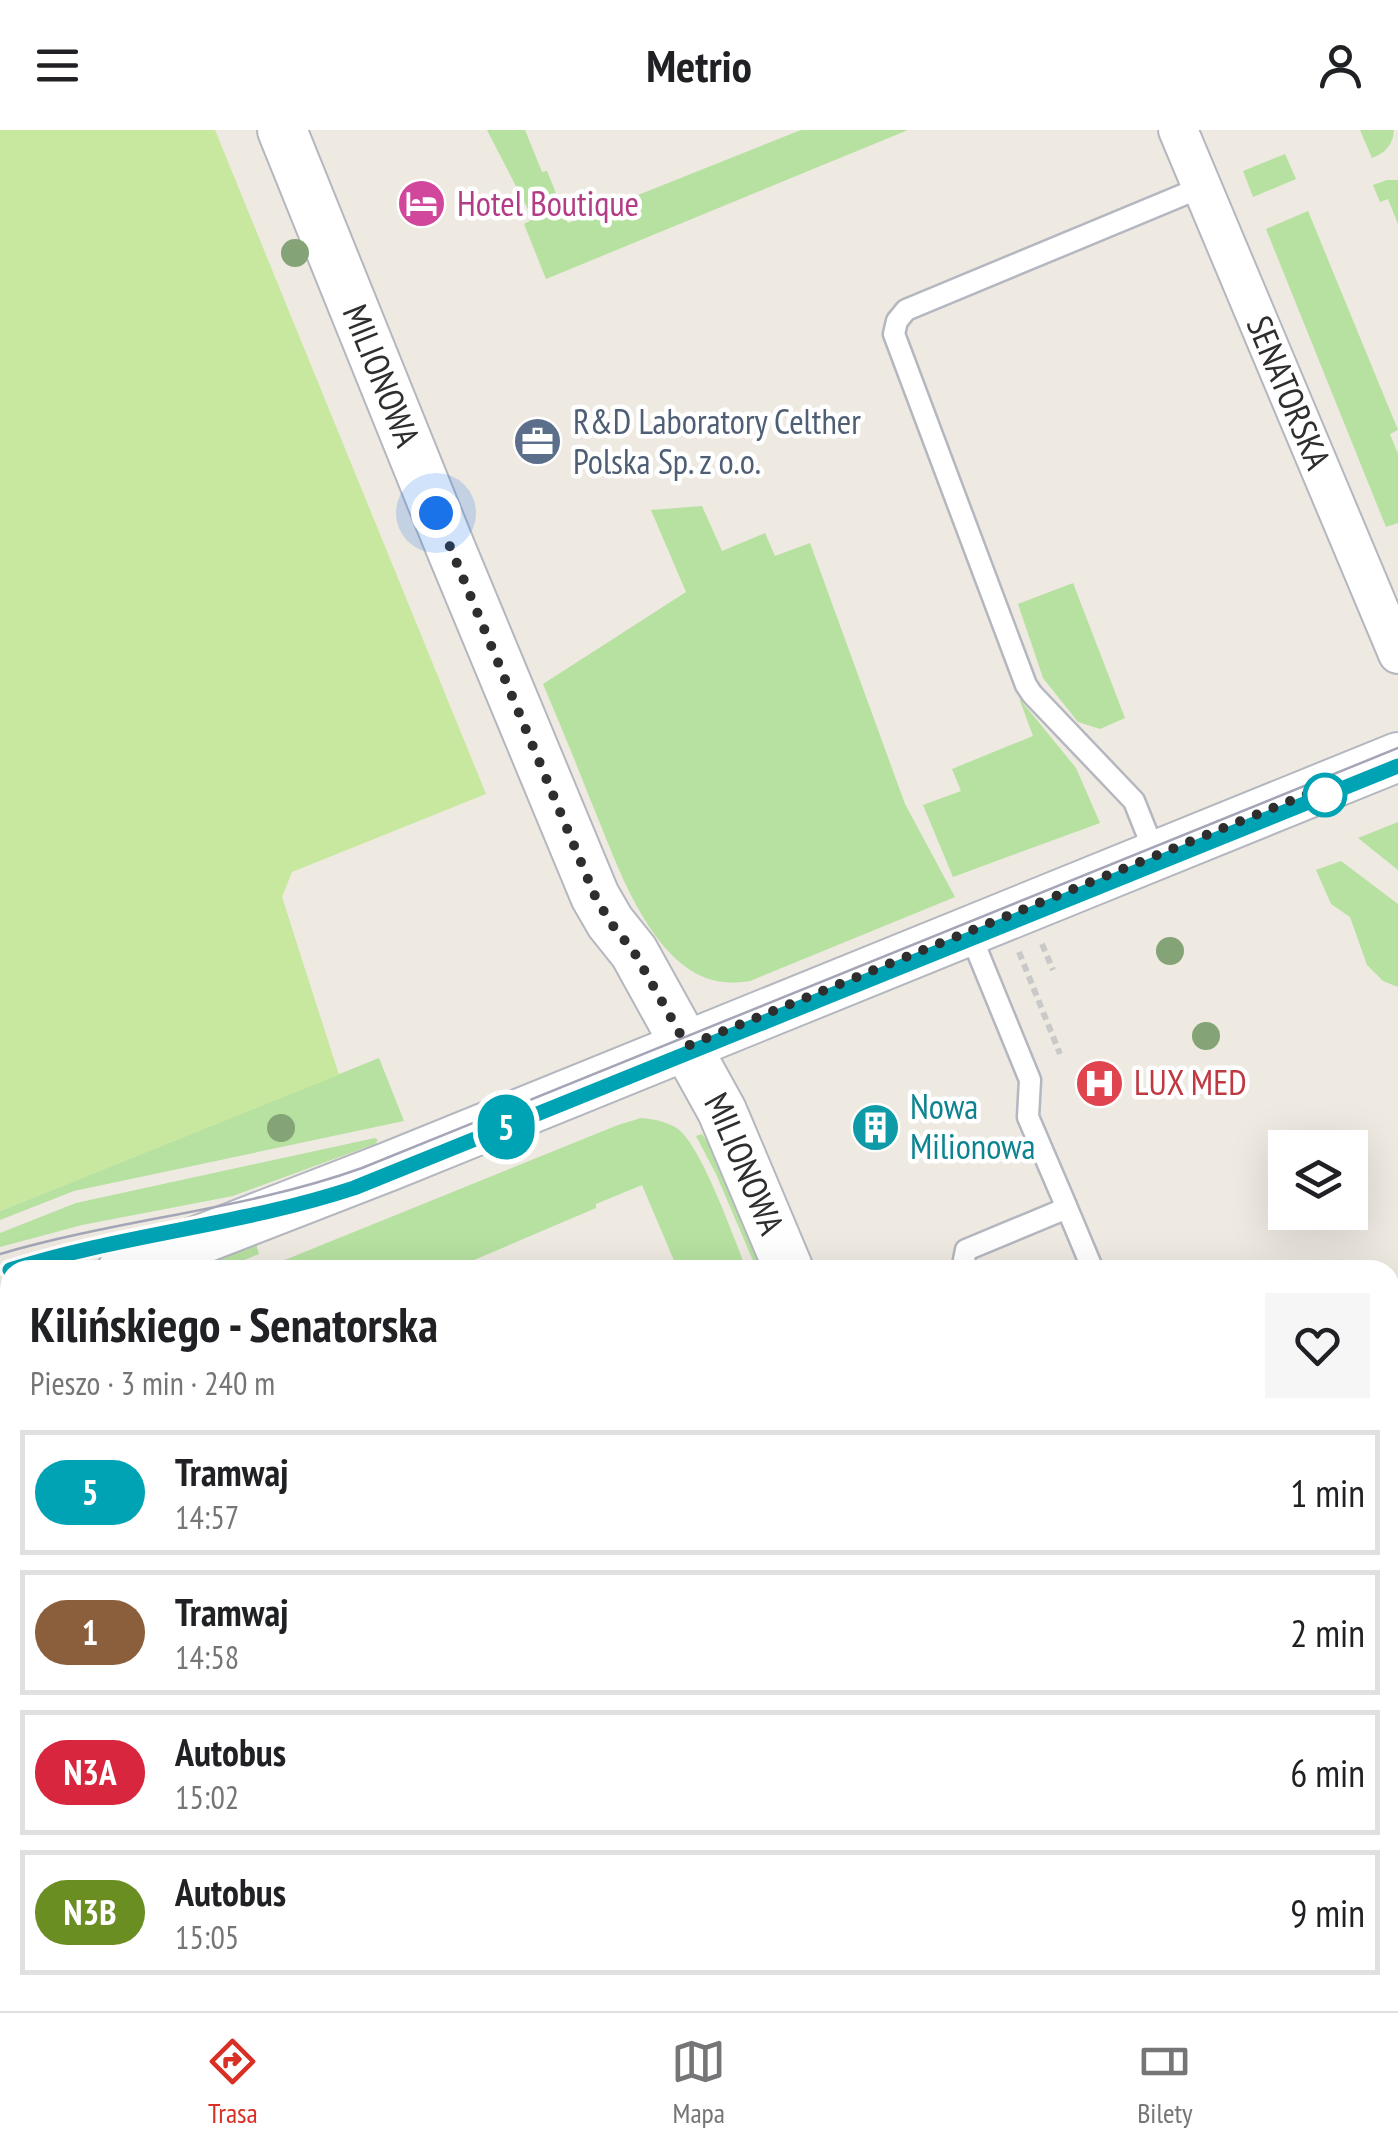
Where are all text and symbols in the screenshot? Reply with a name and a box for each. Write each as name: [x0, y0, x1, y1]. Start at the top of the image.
text: Metrio: [646, 36, 752, 94]
icon: menu: [30, 38, 85, 93]
icon: person: [1313, 38, 1368, 93]
hotel icon: Hotel Boutique: [396, 178, 448, 230]
place label: Hotel Boutique: [457, 180, 639, 226]
street label: MILIONOWA: [333, 298, 431, 454]
street label: SENATORSKA: [1237, 309, 1342, 476]
place label: R&D Laboratory Celther Polska Sp. z o.o.: [573, 398, 861, 484]
office icon: R&D Laboratory Celther Polska Sp. z o.o.: [512, 416, 564, 468]
your location: [411, 488, 461, 538]
unlabelled marker: [1304, 774, 1346, 816]
hospital icon: LUX MED: [1073, 1057, 1125, 1109]
place label: LUX MED: [1134, 1059, 1247, 1105]
place label: Nowa Milionowa: [910, 1083, 1036, 1169]
street label: MILIONOWA: [694, 1084, 795, 1241]
line badge: 5: [474, 1094, 538, 1160]
building icon: Nowa Milionowa: [849, 1101, 901, 1153]
text: 5: [498, 1104, 514, 1150]
map controls: [1268, 1130, 1368, 1230]
button: layers: [1268, 1130, 1368, 1230]
text: Kilińskiego - Senatorska: [30, 1293, 438, 1355]
button: heart: [1265, 1293, 1370, 1398]
text: Pieszo · 3 min · 240 m: [30, 1362, 275, 1404]
text: Tramwaj: [175, 1447, 289, 1496]
text: 1 min: [1290, 1468, 1365, 1517]
text: 5: [82, 1469, 98, 1515]
text: 14:57: [175, 1496, 239, 1538]
text: Tramwaj: [175, 1587, 289, 1636]
text: 2 min: [1290, 1608, 1365, 1657]
text: 1: [82, 1609, 98, 1655]
text: 14:58: [175, 1636, 239, 1678]
text: Autobus: [175, 1727, 286, 1776]
text: 6 min: [1290, 1748, 1365, 1797]
text: N3A: [63, 1749, 117, 1795]
text: 15:02: [175, 1776, 239, 1818]
text: Autobus: [175, 1867, 286, 1916]
text: 9 min: [1290, 1888, 1365, 1937]
text: N3B: [64, 1889, 116, 1935]
text: 15:05: [175, 1916, 239, 1958]
tab: Trasa: [205, 2034, 260, 2131]
tab: Mapa: [671, 2034, 726, 2131]
tab: Bilety: [1137, 2034, 1193, 2131]

